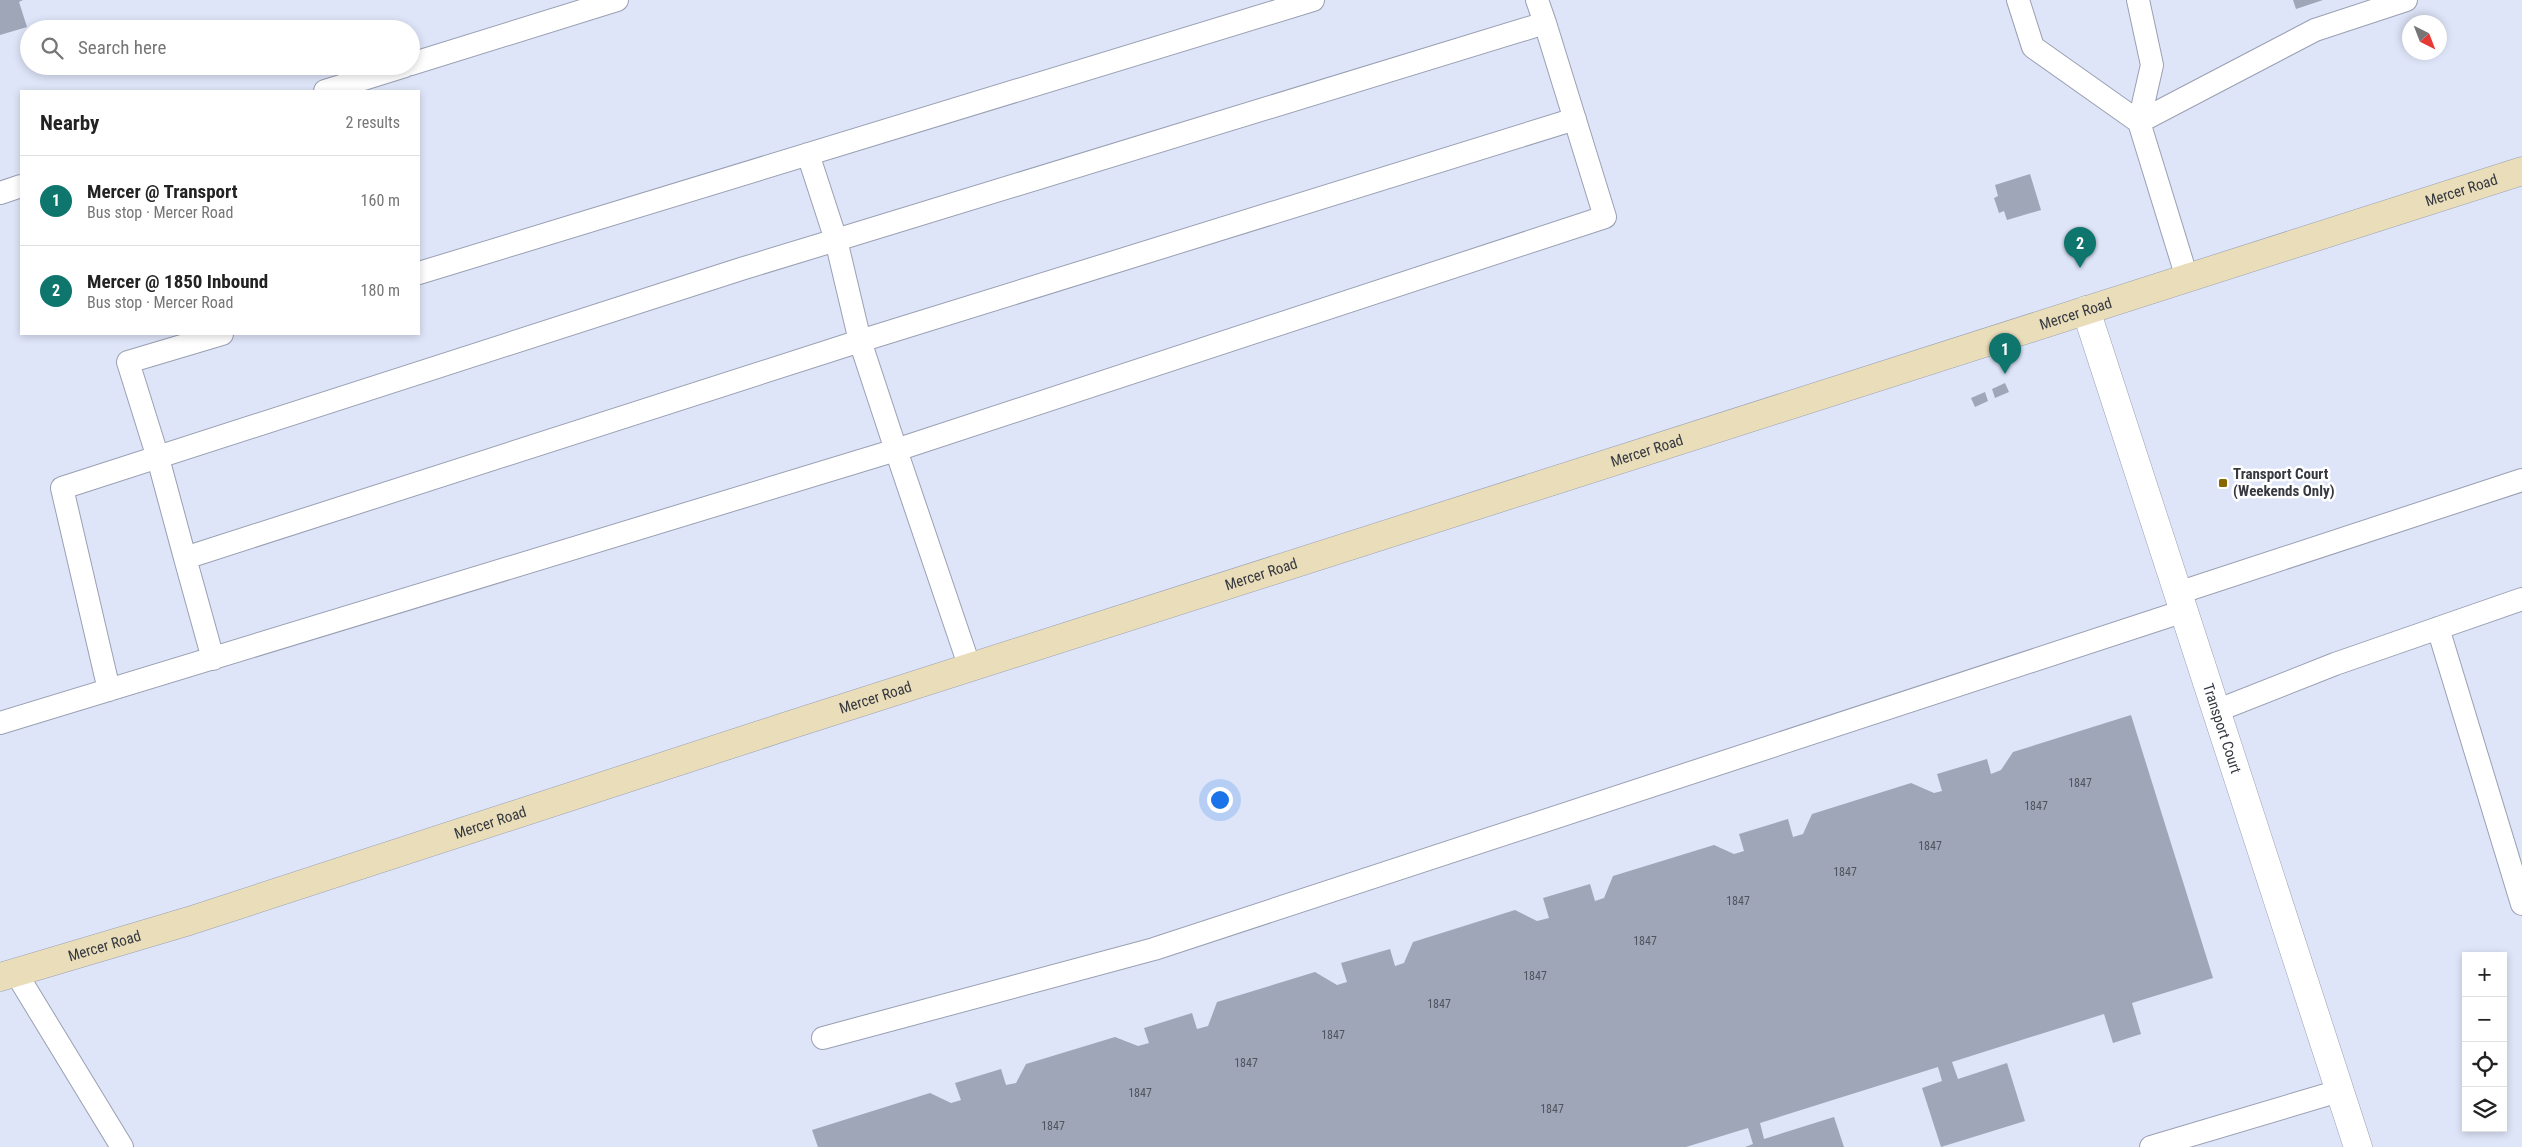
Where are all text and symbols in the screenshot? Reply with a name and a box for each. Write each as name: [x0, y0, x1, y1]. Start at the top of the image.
north arrow: [2402, 15, 2447, 60]
search box: [20, 20, 420, 75]
icon: search: [38, 34, 66, 62]
text: Search here: [78, 36, 166, 59]
text: Nearby: [40, 111, 99, 135]
text: 2 results: [345, 113, 400, 132]
street label: Mercer Road: [2423, 170, 2500, 210]
text: Mercer @ Transport: [87, 180, 238, 203]
text: 1: [52, 191, 60, 210]
text: 160 m: [361, 191, 400, 210]
text: Bus stop · Mercer Road: [87, 203, 233, 222]
pin: 2: [2064, 227, 2096, 268]
text: Mercer @ 1850 Inbound: [87, 270, 268, 293]
text: 2: [52, 281, 60, 300]
text: 180 m: [361, 281, 400, 300]
text: Bus stop · Mercer Road: [87, 293, 233, 312]
street label: Mercer Road: [2037, 294, 2114, 334]
pin: 1: [1989, 333, 2021, 374]
street label: Mercer Road: [1609, 431, 1685, 471]
place label: Transport Court (Weekends Only): [2233, 465, 2335, 500]
marker: Transport Court (Weekends Only): [2217, 477, 2229, 489]
street label: Mercer Road: [1223, 554, 1300, 594]
street label: Mercer Road: [837, 678, 914, 718]
street label: Transport Court: [2199, 681, 2245, 776]
house number: 1847: [2068, 776, 2092, 790]
your location: [1207, 787, 1233, 813]
house number: 1847: [2024, 799, 2048, 813]
street label: Mercer Road: [452, 803, 529, 843]
house number: 1847: [1918, 839, 1942, 853]
house number: 1847: [1833, 865, 1857, 879]
house number: 1847: [1726, 894, 1750, 908]
street label: Mercer Road: [66, 927, 143, 965]
house number: 1847: [1633, 934, 1657, 948]
map controls: [2462, 952, 2507, 1132]
button: +: [2462, 952, 2507, 997]
house number: 1847: [1523, 969, 1547, 983]
house number: 1847: [1427, 997, 1451, 1011]
button: −: [2462, 997, 2507, 1042]
house number: 1847: [1321, 1028, 1345, 1042]
button: locate: [2462, 1042, 2507, 1087]
house number: 1847: [1234, 1056, 1258, 1070]
house number: 1847: [1128, 1086, 1152, 1100]
button: layers: [2462, 1087, 2507, 1132]
house number: 1847: [1540, 1102, 1564, 1116]
house number: 1847: [1041, 1119, 1065, 1133]

